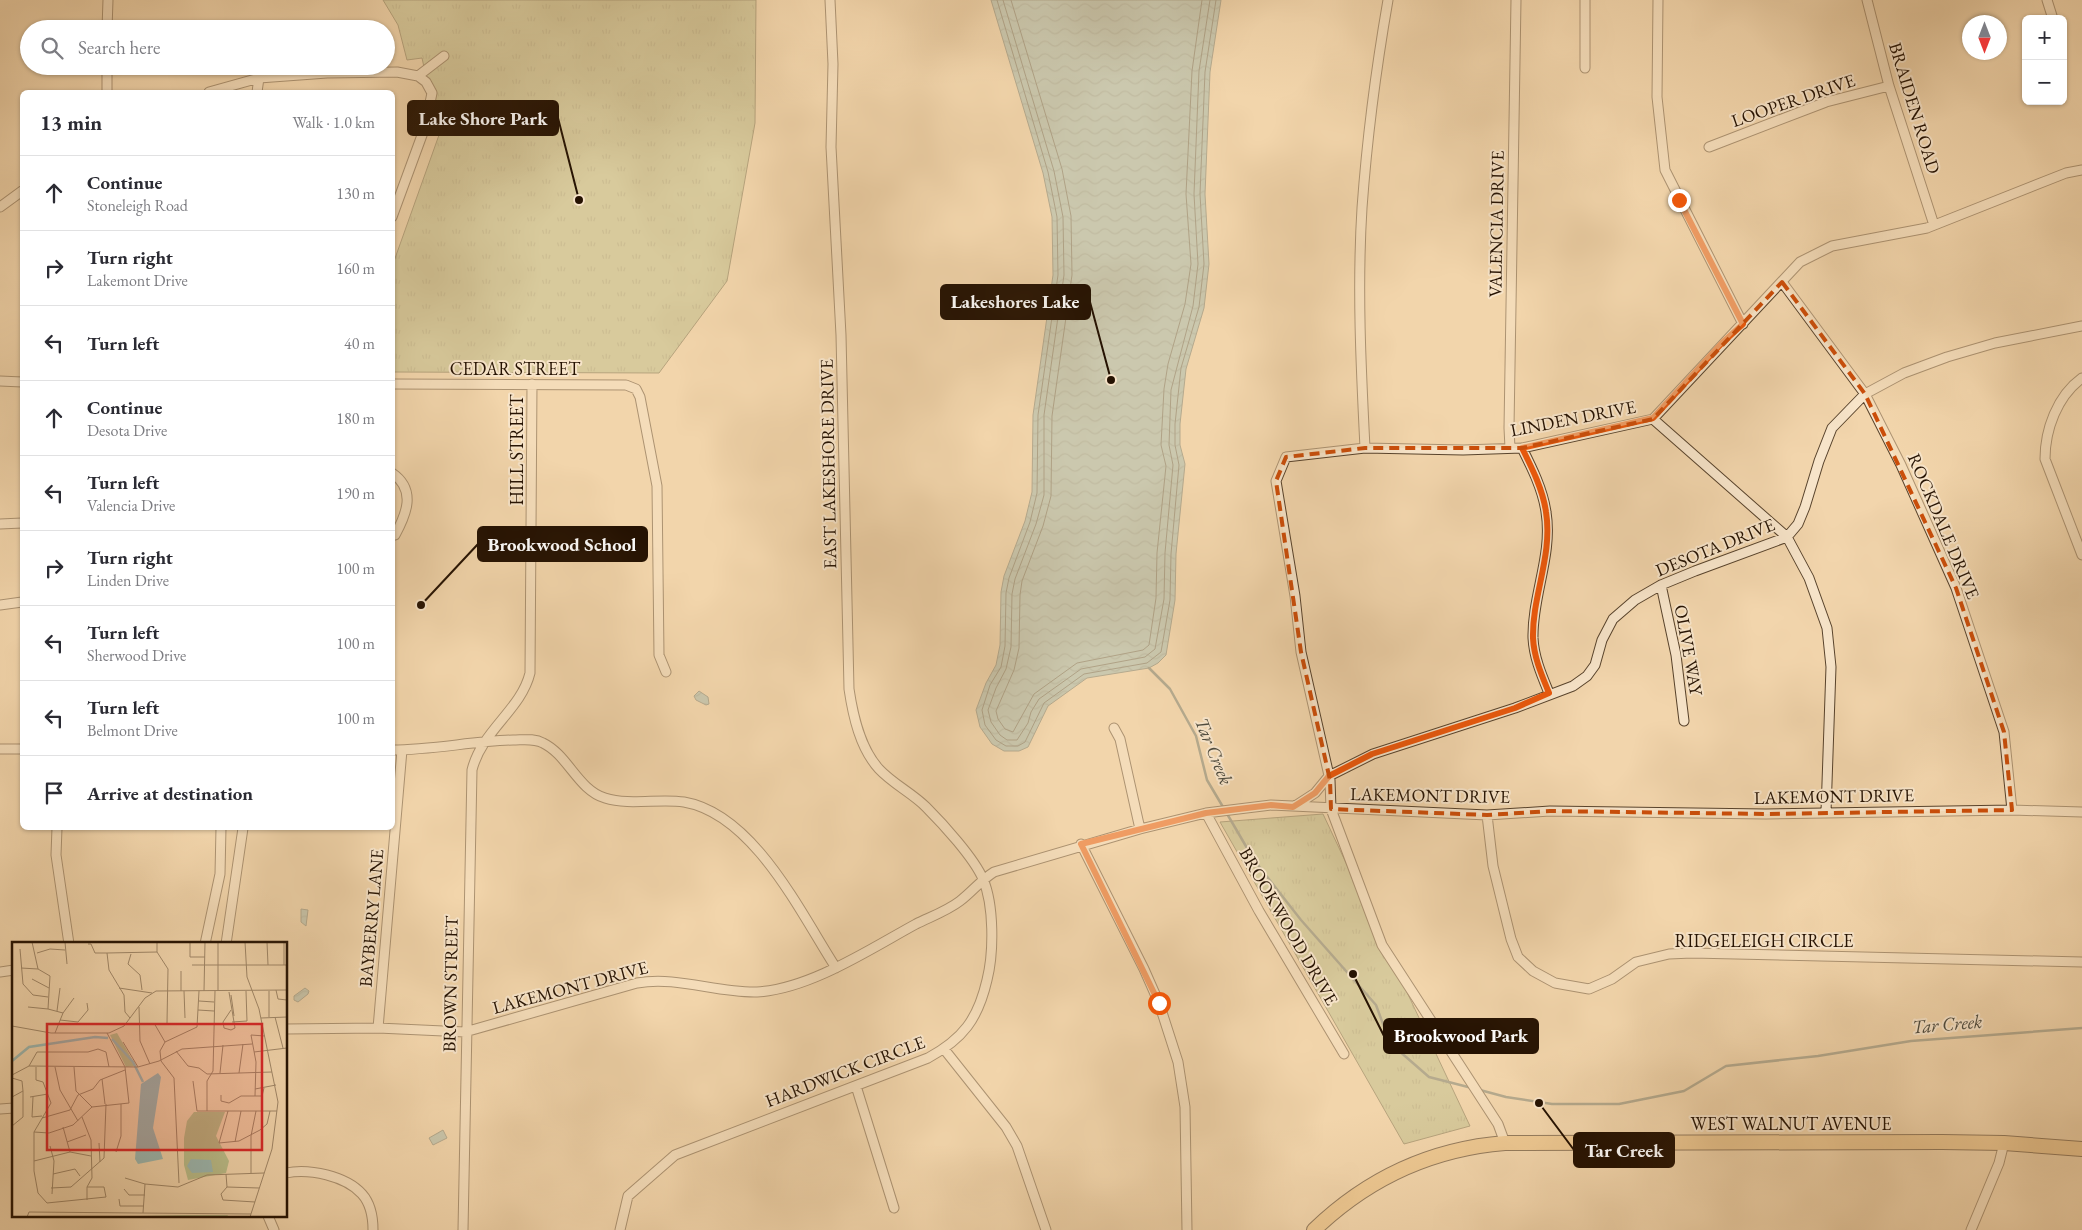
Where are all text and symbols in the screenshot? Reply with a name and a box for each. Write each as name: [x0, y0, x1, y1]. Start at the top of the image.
north arrow: [1962, 15, 2007, 60]
map controls: [2022, 15, 2067, 105]
button: +: [2022, 15, 2067, 60]
search box: [20, 20, 395, 75]
icon: search: [38, 34, 66, 62]
text: Search here: [78, 35, 160, 60]
street label: BRAIDEN ROAD: [1884, 39, 1946, 177]
button: −: [2022, 60, 2067, 105]
street label: LOOPER DRIVE: [1728, 68, 1858, 132]
callout: Lake Shore Park: [408, 101, 558, 135]
text: Lake Shore Park: [418, 106, 548, 131]
text: 13 min: [40, 109, 102, 136]
text: Walk · 1.0 km: [292, 112, 375, 133]
street label: VALENCIA DRIVE: [1483, 150, 1509, 298]
text: Continue: [87, 170, 162, 195]
icon: ahead: [40, 179, 68, 207]
text: 130 m: [336, 183, 375, 204]
route end: [1668, 189, 1691, 212]
text: Stoneleigh Road: [87, 195, 188, 216]
text: Turn right: [87, 245, 173, 270]
icon: right: [40, 254, 68, 282]
text: 160 m: [336, 258, 375, 279]
text: Lakemont Drive: [87, 270, 188, 291]
callout: Lakeshores Lake: [941, 285, 1090, 319]
text: Lakeshores Lake: [951, 289, 1079, 314]
icon: left: [40, 329, 68, 357]
text: Turn left: [87, 331, 159, 356]
text: 40 m: [344, 333, 375, 354]
street label: CEDAR STREET: [450, 357, 581, 380]
street label: EAST LAKESHORE DRIVE: [815, 359, 841, 569]
street label: HILL STREET: [505, 394, 528, 505]
text: Continue: [87, 395, 162, 420]
street label: LINDEN DRIVE: [1508, 395, 1638, 441]
icon: ahead: [40, 404, 68, 432]
text: 180 m: [336, 408, 375, 429]
text: Desota Drive: [87, 420, 167, 441]
street label: ROCKDALE DRIVE: [1903, 450, 1985, 602]
text: Turn left: [87, 470, 159, 495]
icon: left: [40, 479, 68, 507]
text: 190 m: [336, 483, 375, 504]
text: Valencia Drive: [87, 495, 175, 516]
street label: DESOTA DRIVE: [1652, 513, 1778, 581]
callout: Brookwood School: [478, 527, 647, 561]
text: Brookwood School: [488, 532, 637, 557]
text: Turn right: [87, 545, 173, 570]
icon: right: [40, 554, 68, 582]
text: 100 m: [336, 558, 375, 579]
text: Linden Drive: [87, 570, 169, 591]
street label: OLIVE WAY: [1670, 603, 1709, 699]
text: Turn left: [87, 620, 159, 645]
icon: left: [40, 629, 68, 657]
text: 100 m: [336, 633, 375, 654]
text: Sherwood Drive: [87, 645, 186, 666]
text: Turn left: [87, 695, 159, 720]
icon: left: [40, 704, 68, 732]
text: 100 m: [336, 708, 375, 729]
water label: Tar Creek: [1189, 714, 1239, 789]
text: Belmont Drive: [87, 720, 178, 741]
icon: arrive: [40, 779, 68, 807]
text: Arrive at destination: [87, 781, 253, 806]
street label: LAKEMONT DRIVE: [1350, 782, 1510, 808]
street label: LAKEMONT DRIVE: [1754, 783, 1914, 809]
street label: BROOKWOOD DRIVE: [1234, 843, 1344, 1009]
street label: BAYBERRY LANE: [354, 848, 388, 988]
street label: BROWN STREET: [437, 915, 463, 1052]
street label: RIDGELEIGH CIRCLE: [1674, 929, 1854, 952]
inset map: [12, 942, 288, 1218]
street label: LAKEMONT DRIVE: [490, 955, 650, 1019]
route start: [1148, 992, 1171, 1015]
water label: Tar Creek: [1911, 1008, 1984, 1040]
callout: Brookwood Park: [1384, 1019, 1538, 1053]
text: Brookwood Park: [1394, 1023, 1529, 1048]
street label: HARDWICK CIRCLE: [762, 1030, 928, 1112]
street label: WEST WALNUT AVENUE: [1691, 1112, 1891, 1135]
callout: Tar Creek: [1574, 1133, 1674, 1167]
text: Tar Creek: [1584, 1138, 1664, 1163]

